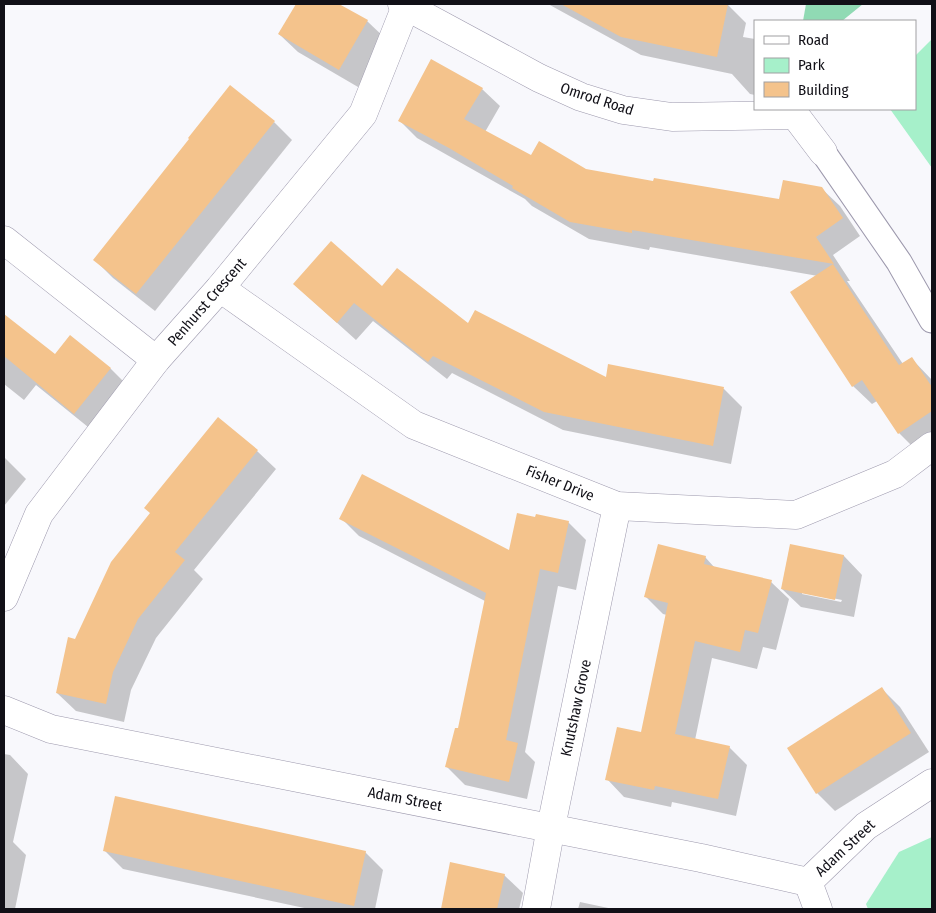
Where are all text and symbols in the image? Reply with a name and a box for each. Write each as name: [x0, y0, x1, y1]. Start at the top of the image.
legend: [754, 20, 916, 110]
text: Road: [798, 31, 829, 49]
text: Park: [798, 56, 825, 74]
street label: Omrod Road: [558, 79, 636, 119]
text: Building: [798, 81, 849, 99]
street label: Penhurst Crescent: [164, 254, 250, 350]
street label: Fisher Drive: [523, 461, 597, 505]
street label: Knutshaw Grove: [557, 658, 595, 758]
street label: Adam Street: [366, 783, 444, 815]
street label: Adam Street: [811, 816, 879, 880]

